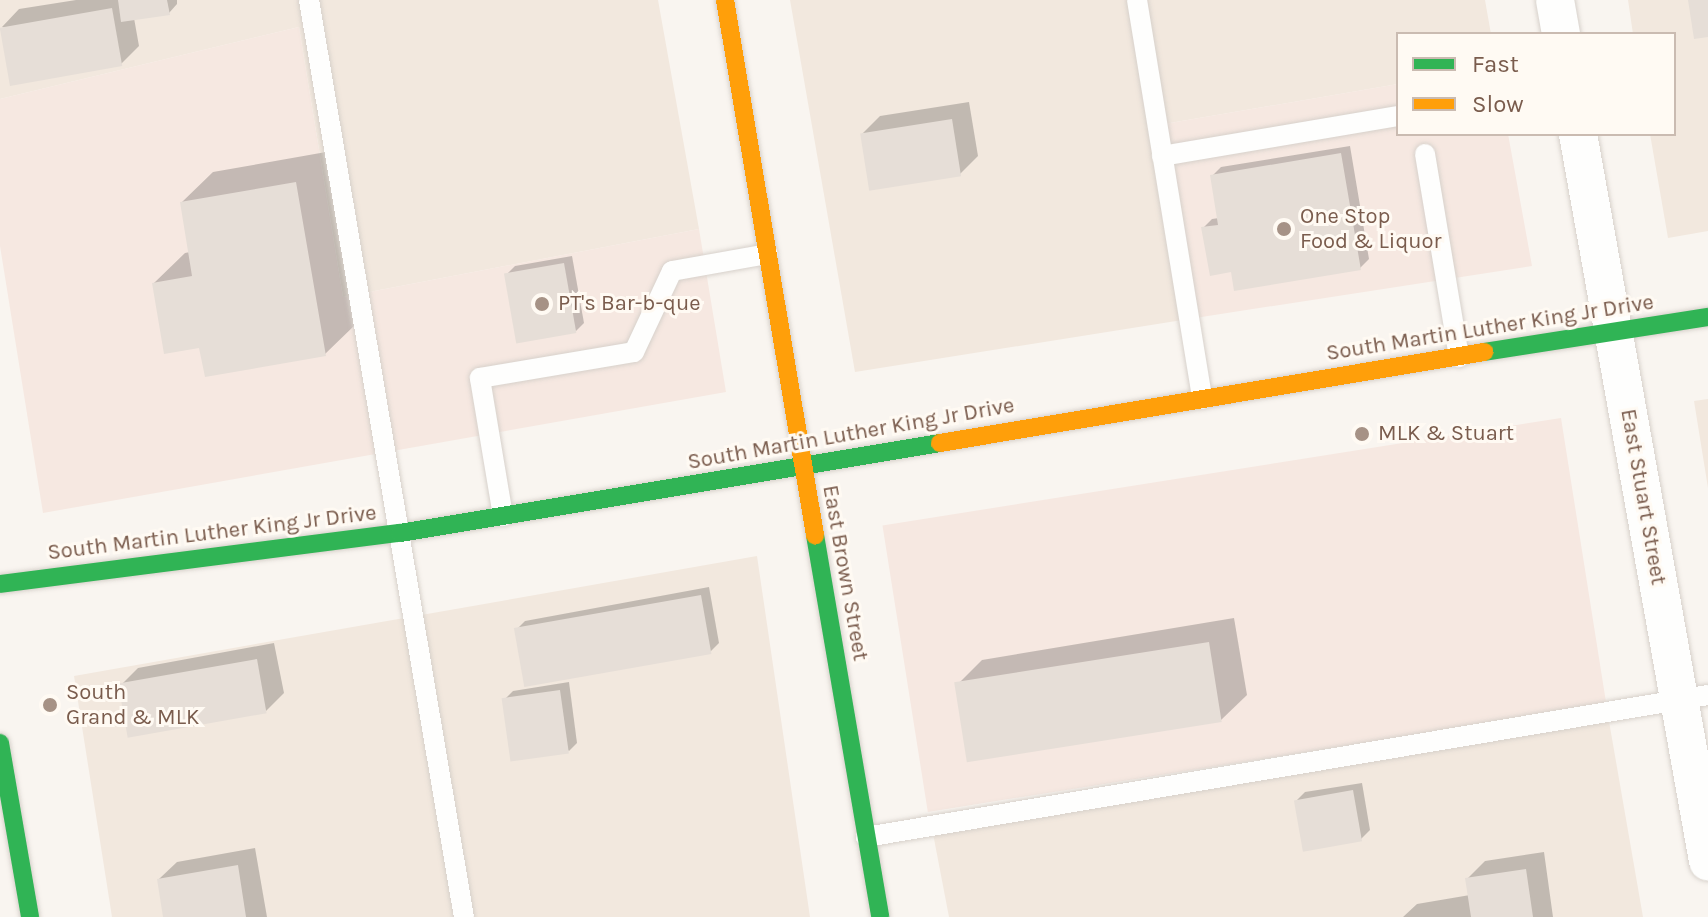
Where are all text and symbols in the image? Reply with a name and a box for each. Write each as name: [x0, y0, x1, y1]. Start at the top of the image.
legend: [1396, 32, 1676, 136]
text: Fast: [1472, 50, 1519, 78]
text: Slow: [1472, 90, 1524, 118]
place label: One Stop Food & Liquor: [1300, 203, 1442, 254]
marker: One Stop Food & Liquor: [1275, 220, 1293, 238]
street label: South Martin Luther King Jr Drive: [1324, 289, 1656, 367]
place label: PT's Bar-b-que: [558, 291, 701, 317]
marker: PT's Bar-b-que: [533, 295, 551, 313]
street label: South Martin Luther King Jr Drive: [686, 392, 1016, 476]
street label: East Stuart Street: [1615, 407, 1671, 587]
place label: MLK & Stuart: [1378, 421, 1514, 447]
marker: MLK & Stuart: [1353, 425, 1371, 443]
street label: East Brown Street: [817, 483, 873, 663]
street label: South Martin Luther King Jr Drive: [46, 500, 378, 566]
place label: South Grand & MLK: [66, 679, 199, 730]
marker: South Grand & MLK: [41, 696, 59, 714]

